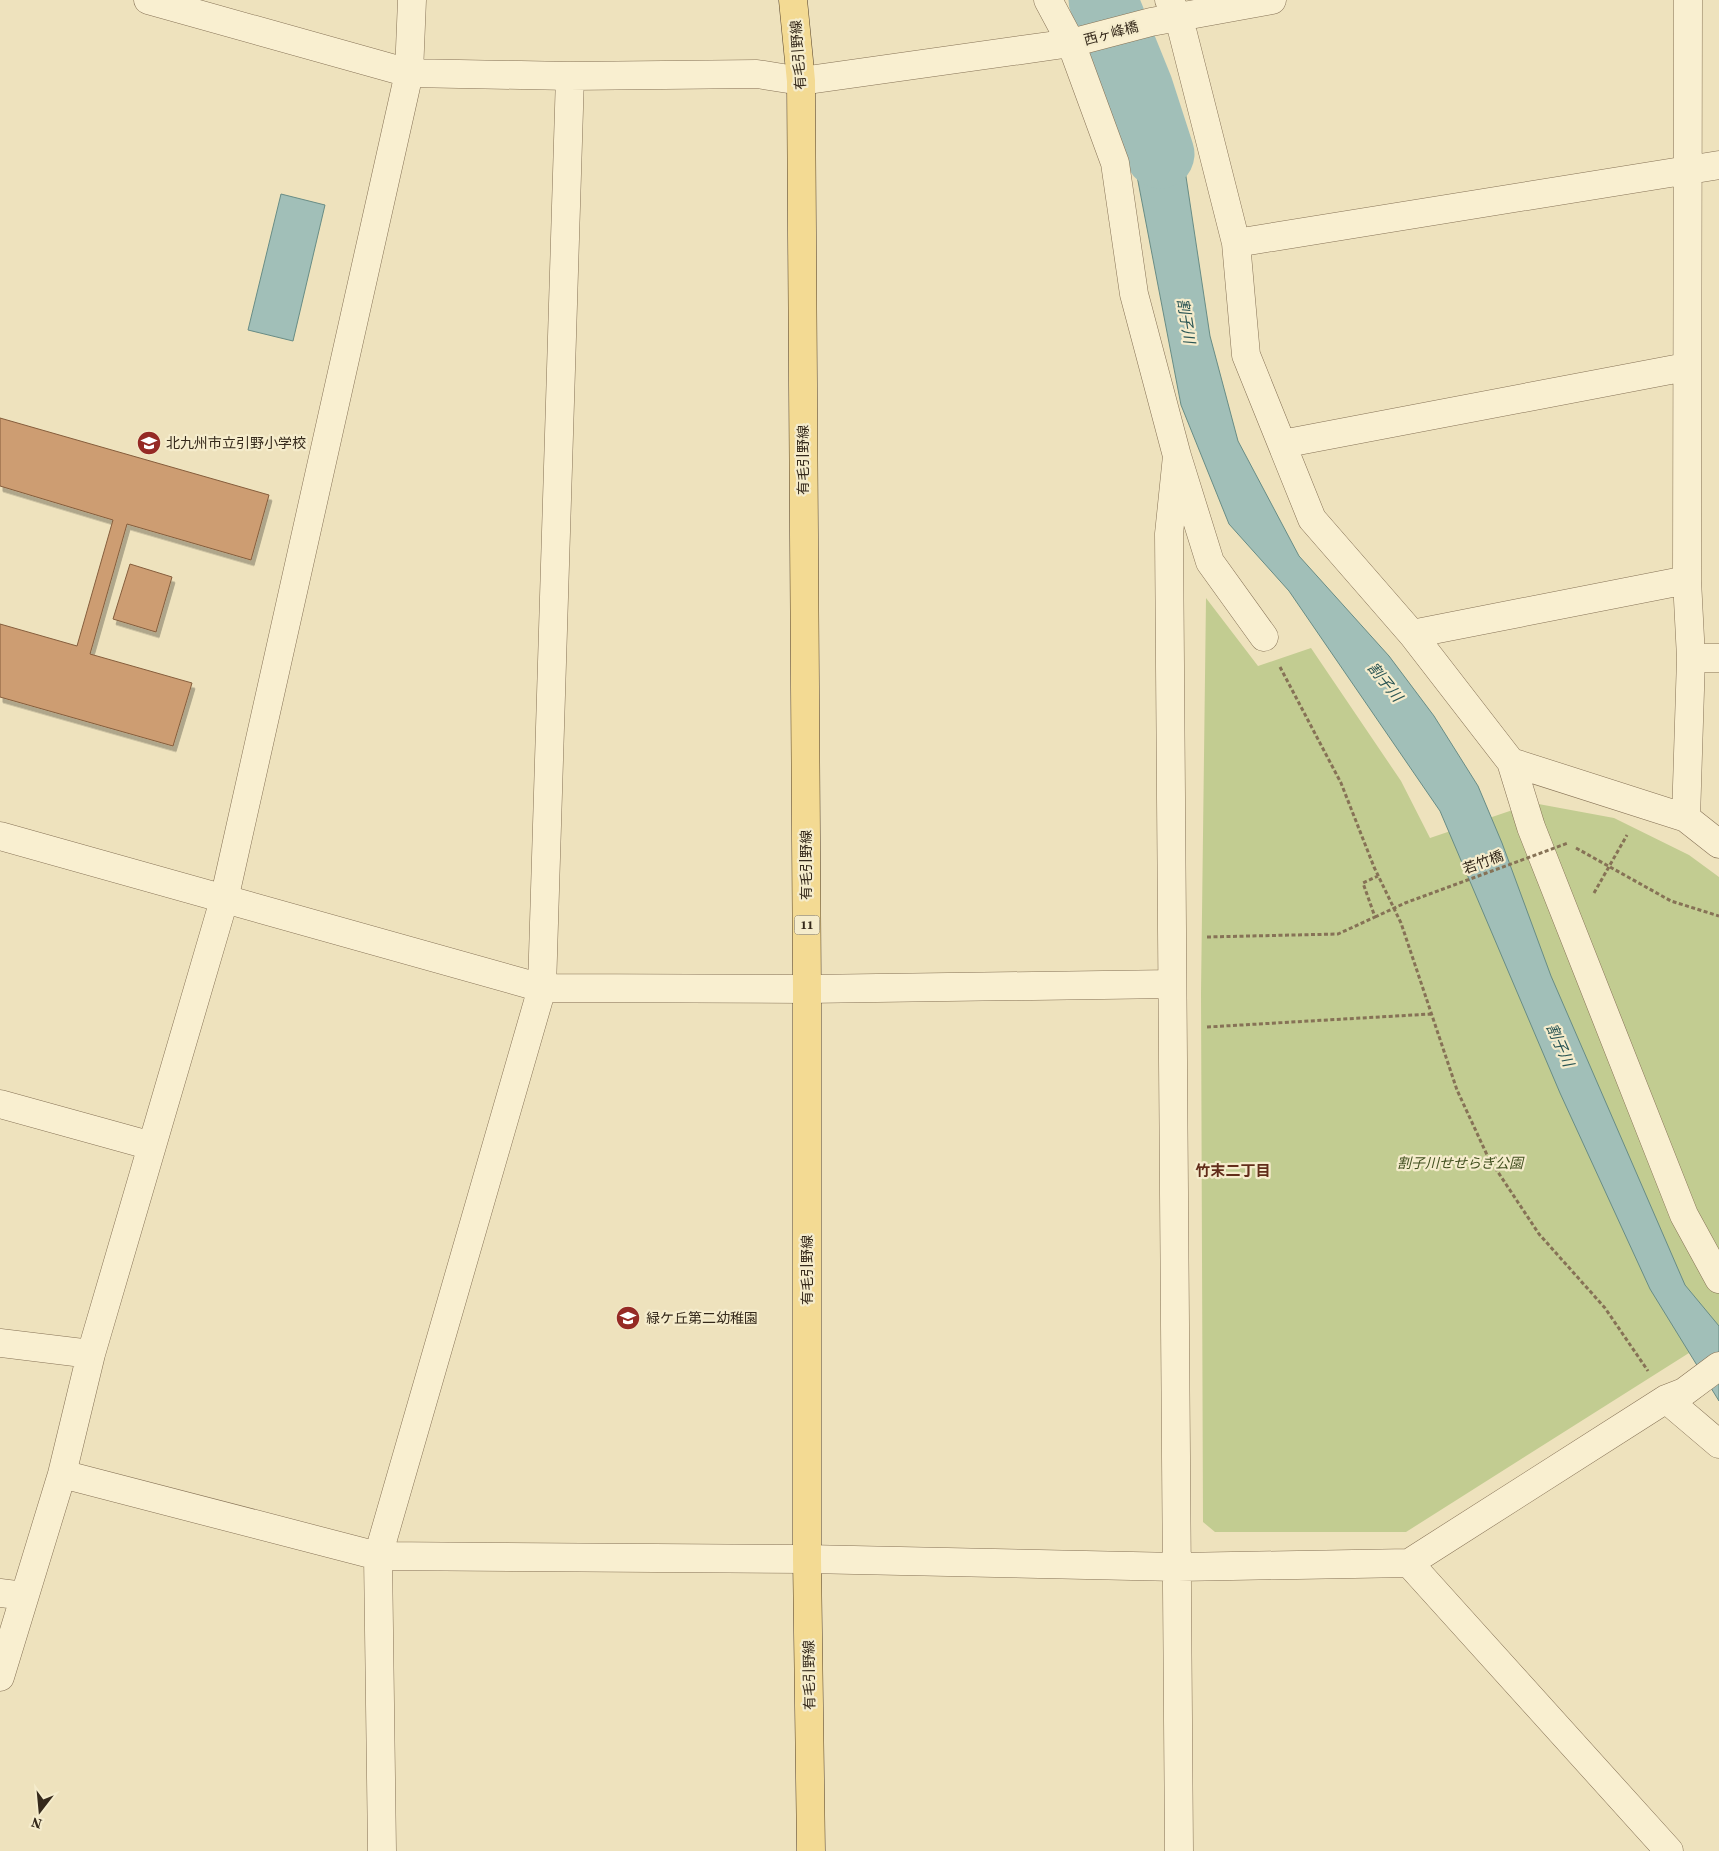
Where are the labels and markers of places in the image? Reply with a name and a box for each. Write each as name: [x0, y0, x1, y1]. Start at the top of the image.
school or university icon: 北九州市立引野小学校: [136, 430, 162, 456]
place label: 北九州市立引野小学校: [166, 433, 306, 453]
school or university icon: 緑ケ丘第二幼稚園: [615, 1305, 641, 1331]
place label: 緑ケ丘第二幼稚園: [646, 1308, 758, 1328]

